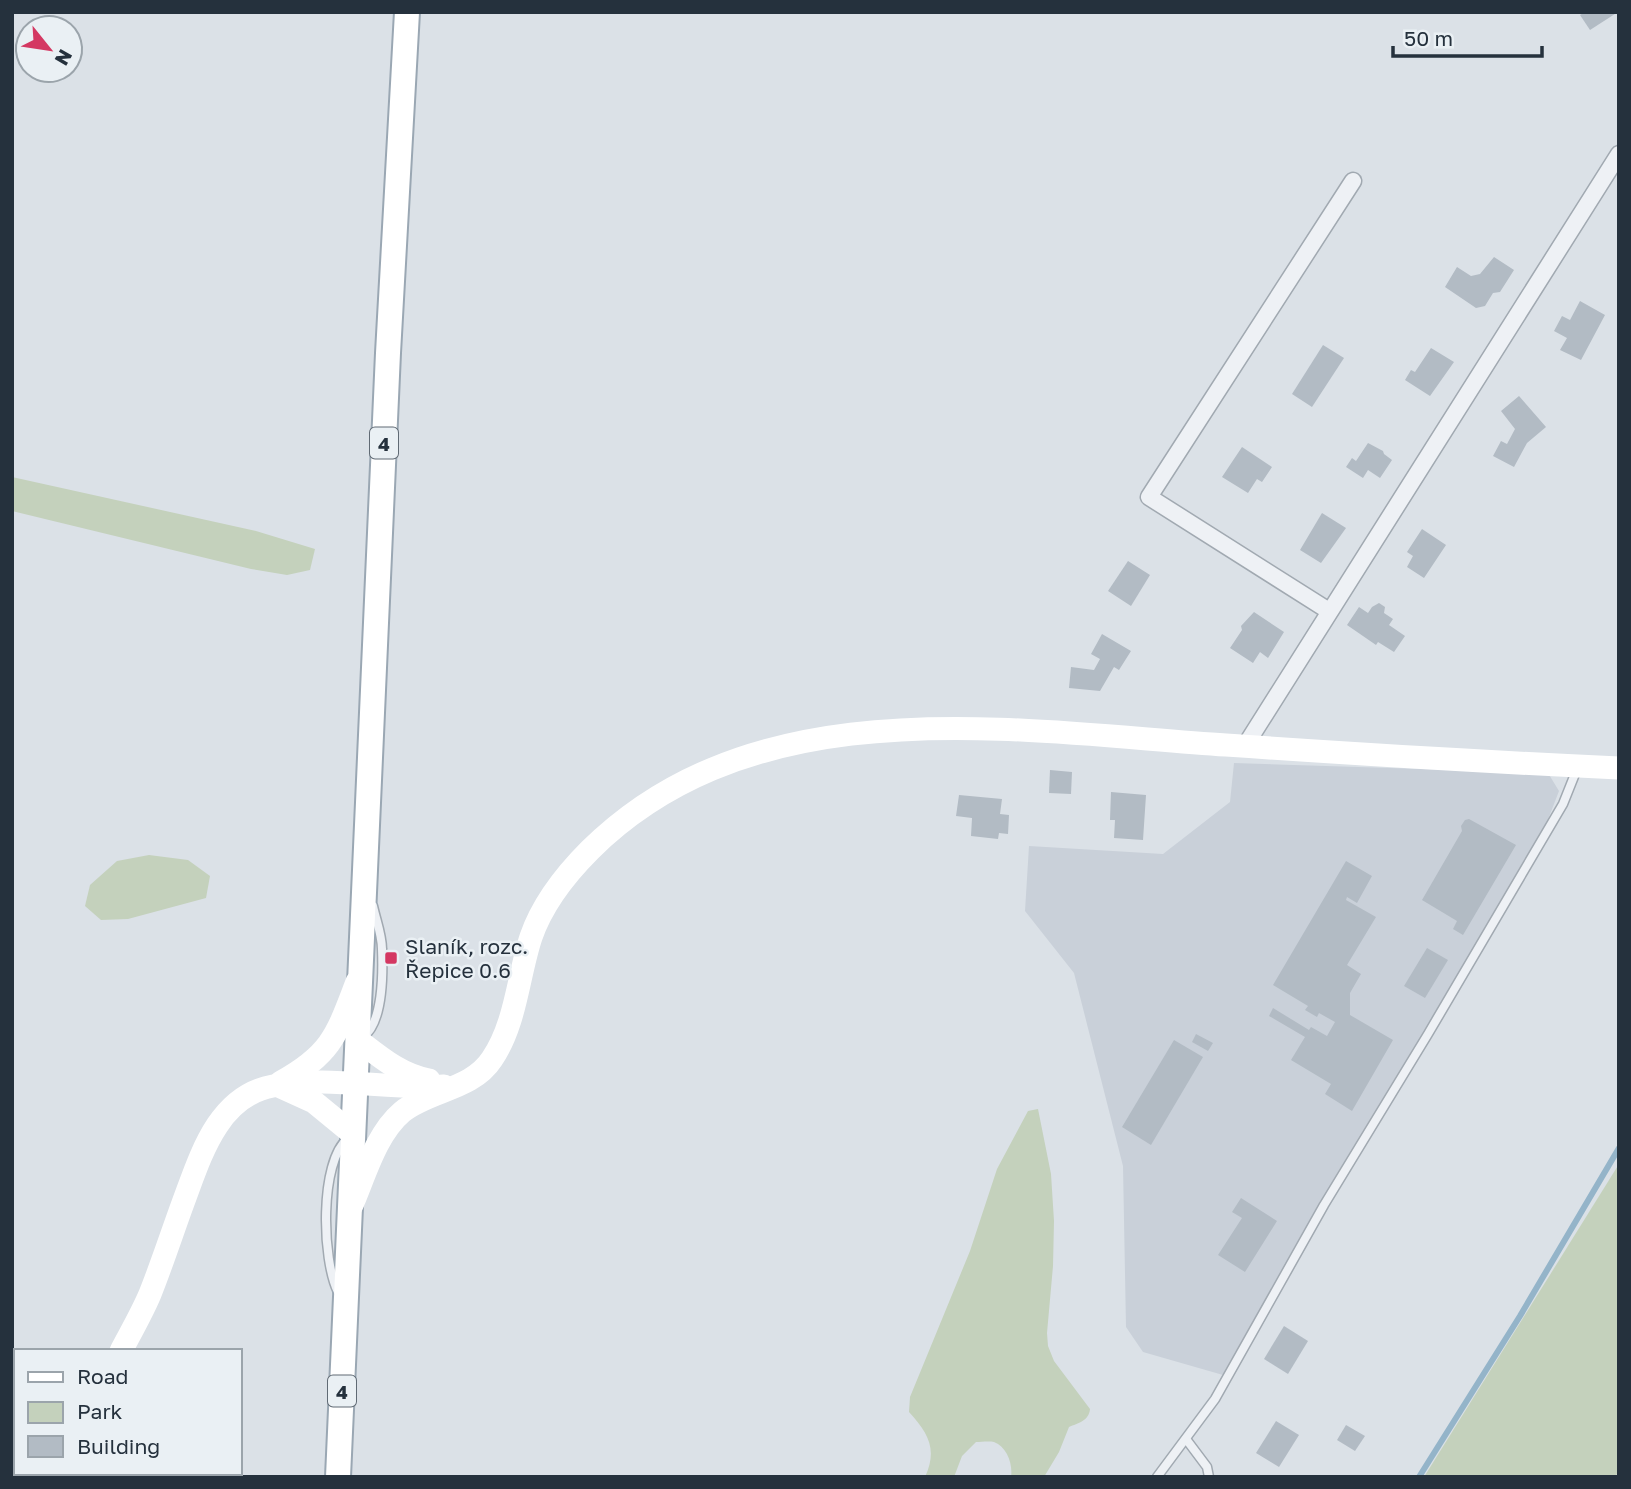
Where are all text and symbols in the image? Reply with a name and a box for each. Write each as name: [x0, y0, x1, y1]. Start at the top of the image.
north arrow: [14, 14, 84, 84]
scale bar: [1393, 14, 1542, 58]
text: 50 m: [1404, 25, 1453, 51]
text: N: [51, 46, 78, 70]
road number: 4: [370, 428, 398, 458]
place label: Slaník, rozc. Řepice 0.6: [405, 933, 528, 983]
marker: Slaník, rozc. Řepice 0.6: [383, 950, 399, 966]
legend: [14, 1349, 242, 1475]
text: Road: [77, 1363, 128, 1389]
road number: 4: [328, 1376, 356, 1406]
text: Park: [77, 1398, 123, 1424]
text: Building: [77, 1433, 160, 1459]

